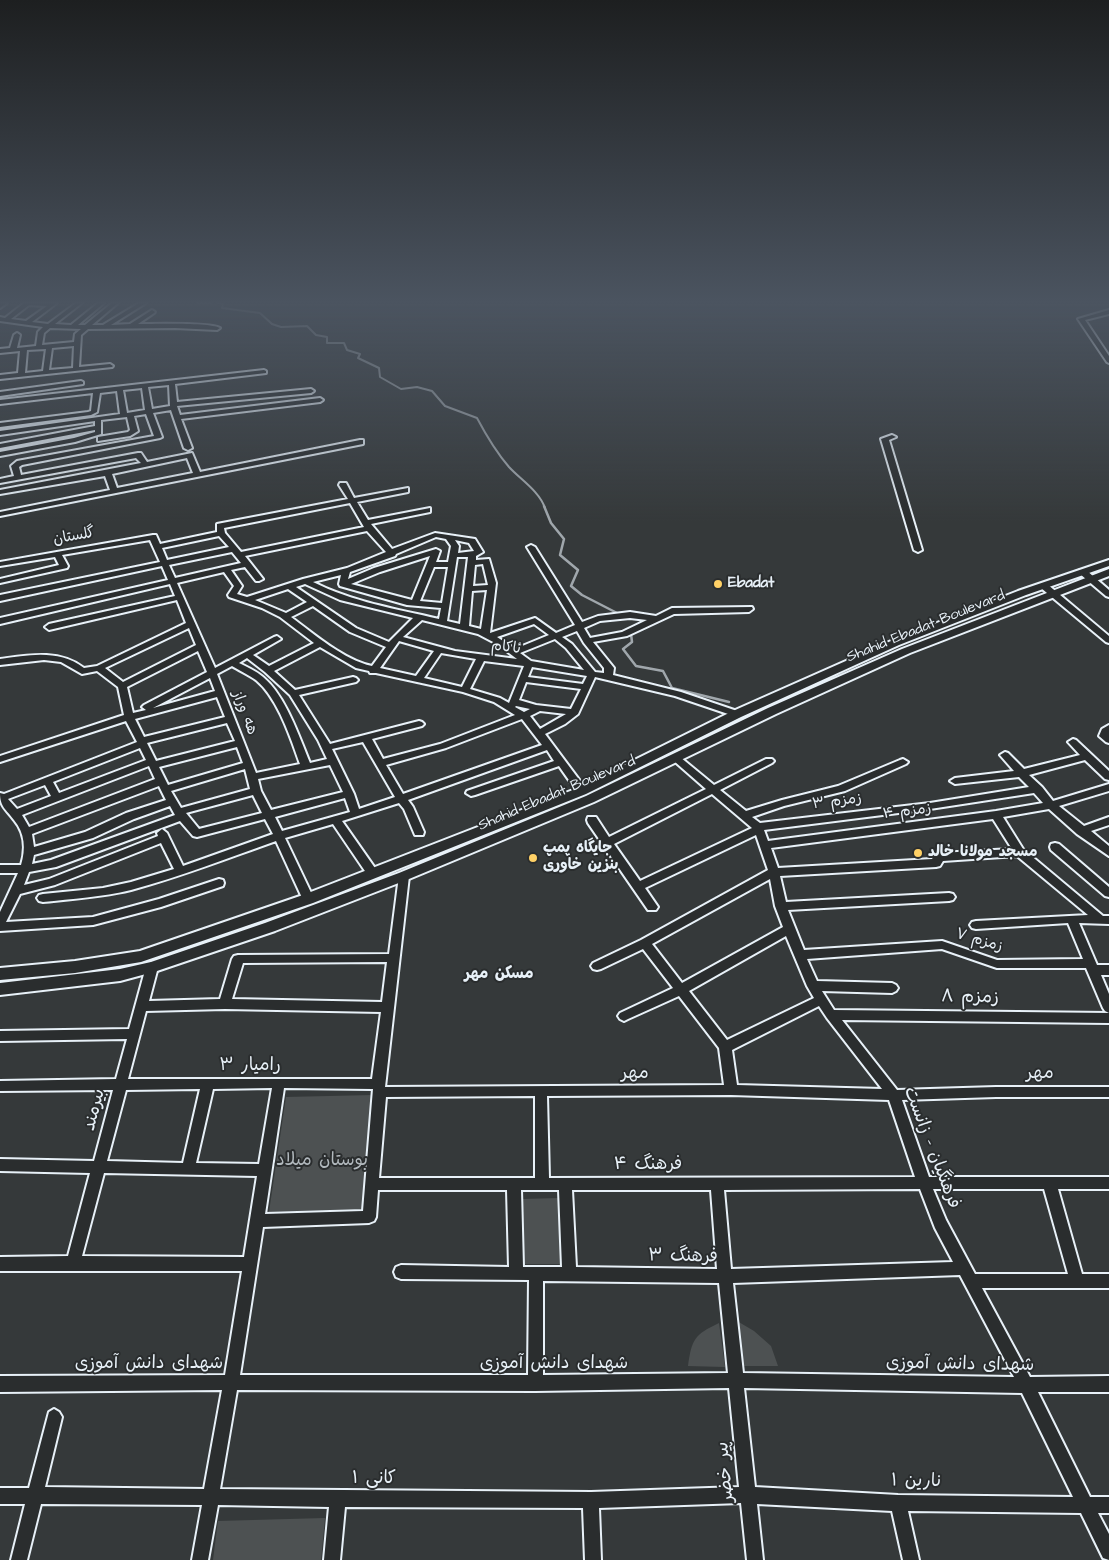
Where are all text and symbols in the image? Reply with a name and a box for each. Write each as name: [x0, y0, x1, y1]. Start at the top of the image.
street label: گلستان: [52, 524, 96, 550]
place label: Ebadat: [728, 575, 774, 593]
marker: Ebadat: [712, 578, 724, 590]
street label: Shahid Ebadat Boulevard: [844, 587, 1008, 667]
street label: ئاکام: [490, 637, 522, 659]
street label: هه وراز: [227, 688, 261, 738]
street label: Shahid Ebadat Boulevard: [476, 753, 638, 835]
street label: زمزم ۳: [811, 790, 863, 814]
street label: زمزم ۴: [882, 800, 932, 824]
place label: جایگاه پمپ بنزین خاوری: [543, 840, 618, 875]
place label: مسجد مولانا خالد: [928, 844, 1037, 862]
marker: مسجد مولانا خالد: [912, 847, 924, 859]
marker: جایگاه پمپ بنزین خاوری: [527, 852, 539, 864]
street label: زمزم ۷: [953, 925, 1005, 957]
district label: مسکن مهر: [464, 965, 534, 985]
street label: زمزم ۸: [941, 987, 999, 1009]
street label: رامیار ۳: [219, 1055, 281, 1077]
street label: مهر: [621, 1063, 649, 1085]
street label: مهر: [1026, 1063, 1054, 1085]
street label: فرهنگیان - زانست: [898, 1084, 964, 1212]
street label: بیرمند: [79, 1087, 111, 1133]
park label: بوستان میلاد: [276, 1150, 368, 1172]
street label: فرهنگ ۴: [614, 1154, 682, 1176]
street label: فرهنگ ۳: [648, 1246, 718, 1268]
street label: شهدای دانش آموزی: [75, 1353, 223, 1375]
street label: شهدای دانش آموزی: [480, 1353, 628, 1375]
street label: شهدای دانش آموزی: [886, 1353, 1034, 1377]
street label: پیر خضر: [713, 1441, 739, 1503]
street label: کانی ۱: [352, 1468, 396, 1490]
street label: نارین ۱: [891, 1471, 941, 1493]

